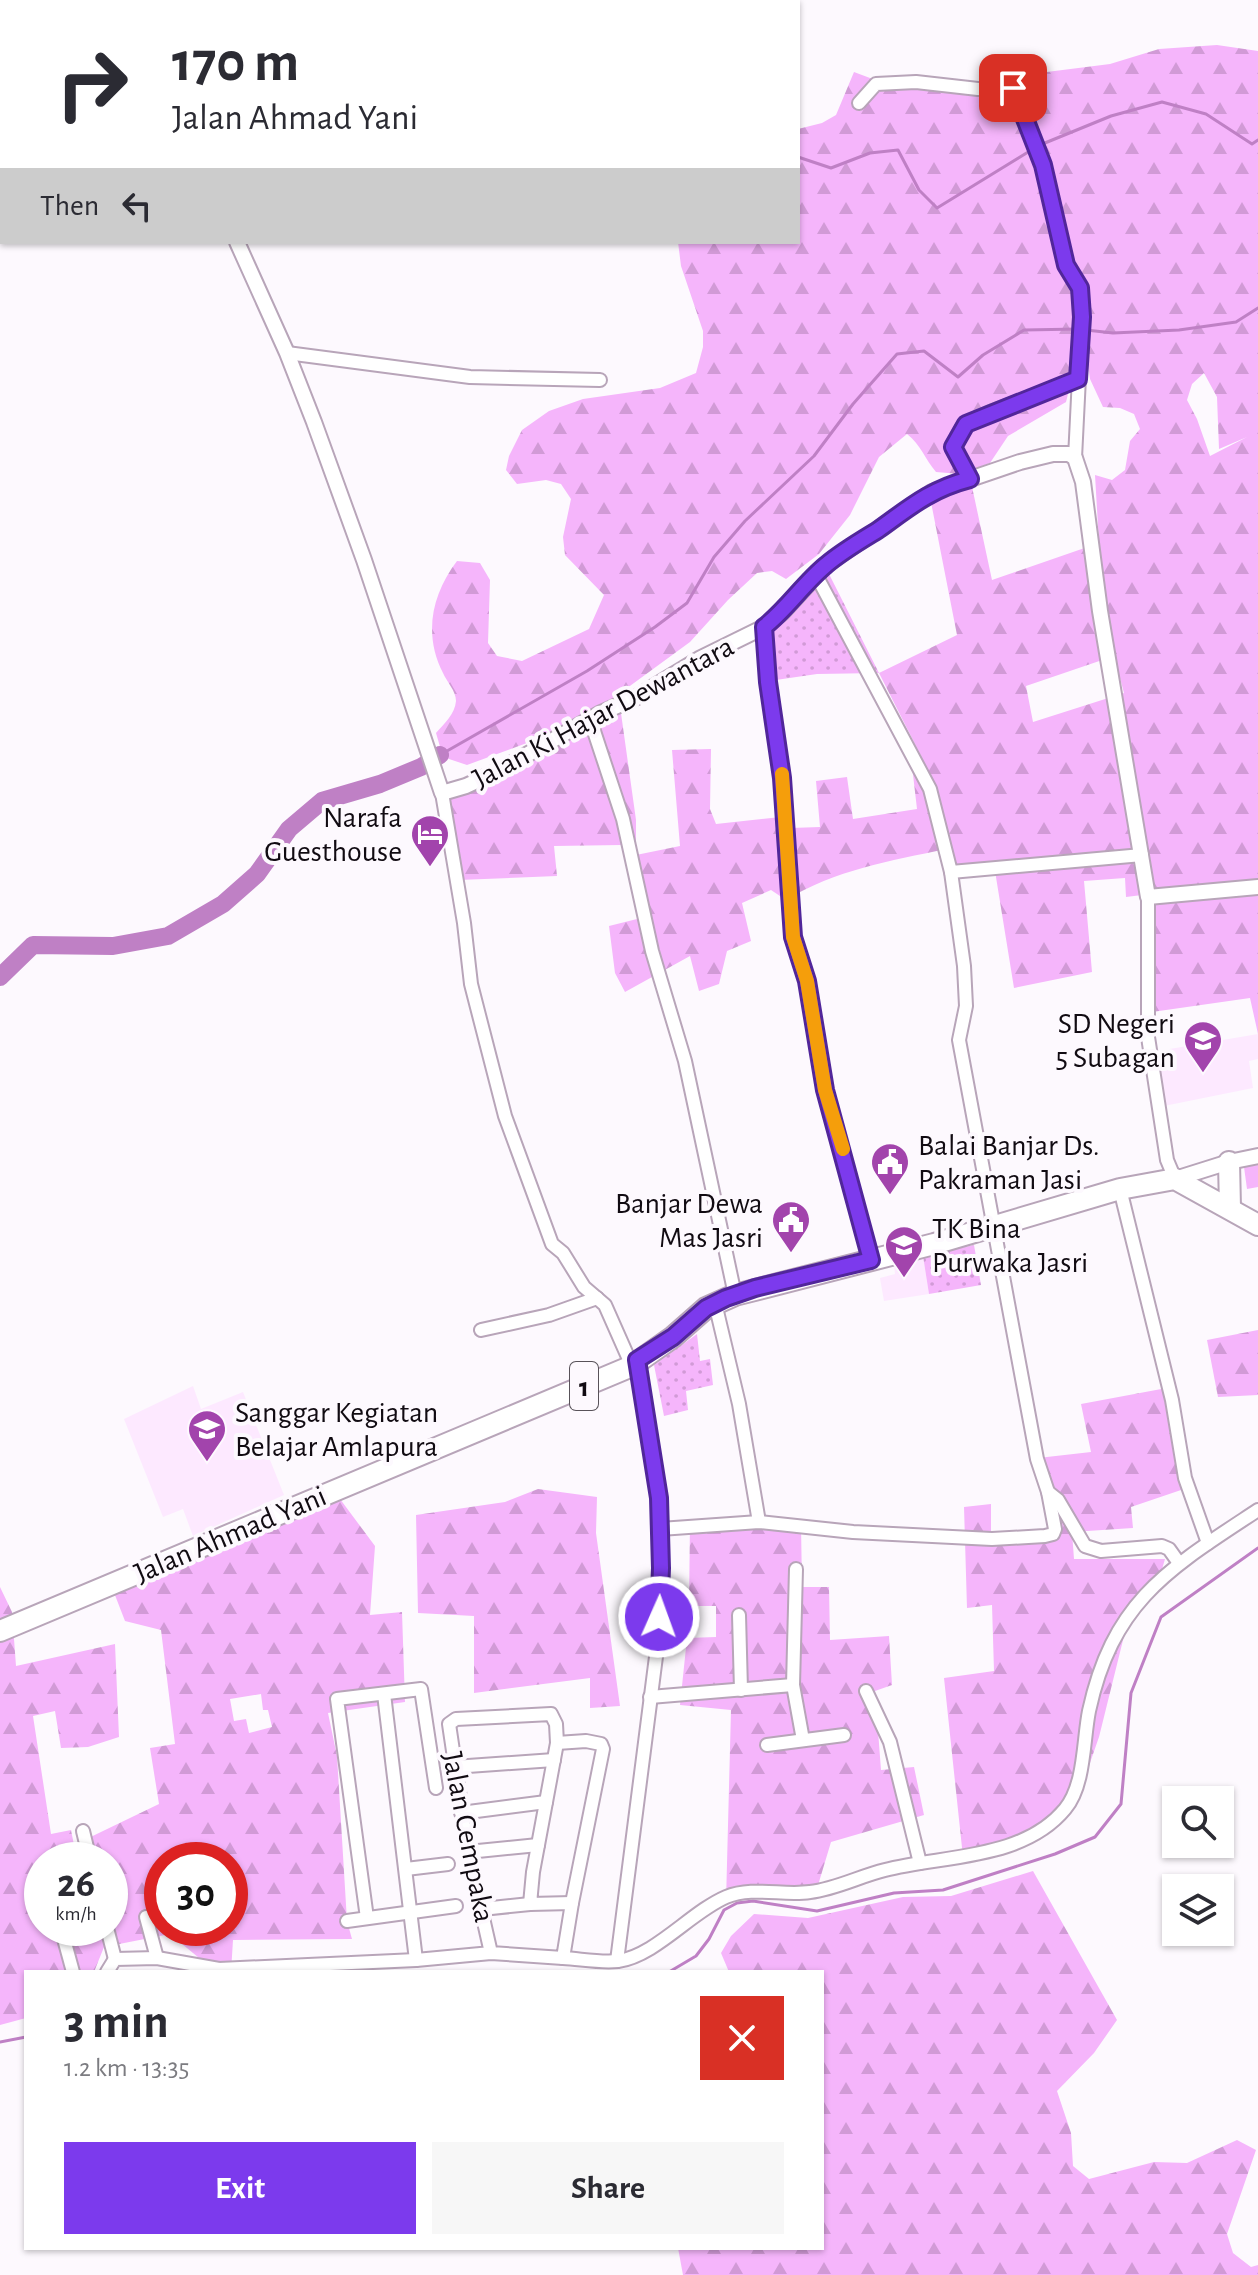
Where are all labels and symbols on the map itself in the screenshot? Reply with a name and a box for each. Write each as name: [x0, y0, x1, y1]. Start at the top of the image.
pin: [979, 54, 1047, 122]
street label: Jalan Ki Hajar Dewantara: [468, 631, 739, 794]
place label: Narafa Guesthouse: [264, 803, 402, 867]
hotel icon: Narafa Guesthouse: [409, 813, 451, 868]
place label: SD Negeri 5 Subagan: [1056, 1009, 1175, 1073]
school or university icon: SD Negeri 5 Subagan: [1182, 1019, 1224, 1074]
place label: Balai Banjar Ds. Pakraman Jasi: [918, 1131, 1100, 1195]
public building icon: Balai Banjar Ds. Pakraman Jasi: [869, 1141, 911, 1196]
place label: Banjar Dewa Mas Jasri: [615, 1189, 763, 1253]
public building icon: Banjar Dewa Mas Jasri: [770, 1199, 812, 1254]
place label: TK Bina Purwaka Jasri: [932, 1214, 1088, 1278]
school or university icon: TK Bina Purwaka Jasri: [883, 1224, 925, 1279]
road number: 1: [570, 1362, 598, 1410]
place label: Sanggar Kegiatan Belajar Amlapura: [235, 1398, 438, 1462]
school or university icon: Sanggar Kegiatan Belajar Amlapura: [186, 1408, 228, 1463]
street label: Jalan Ahmad Yani: [130, 1481, 331, 1589]
position arrow: [617, 1575, 701, 1659]
street label: Jalan Cempaka: [437, 1749, 499, 1925]
speed limit sign: 30: [144, 1842, 248, 1946]

